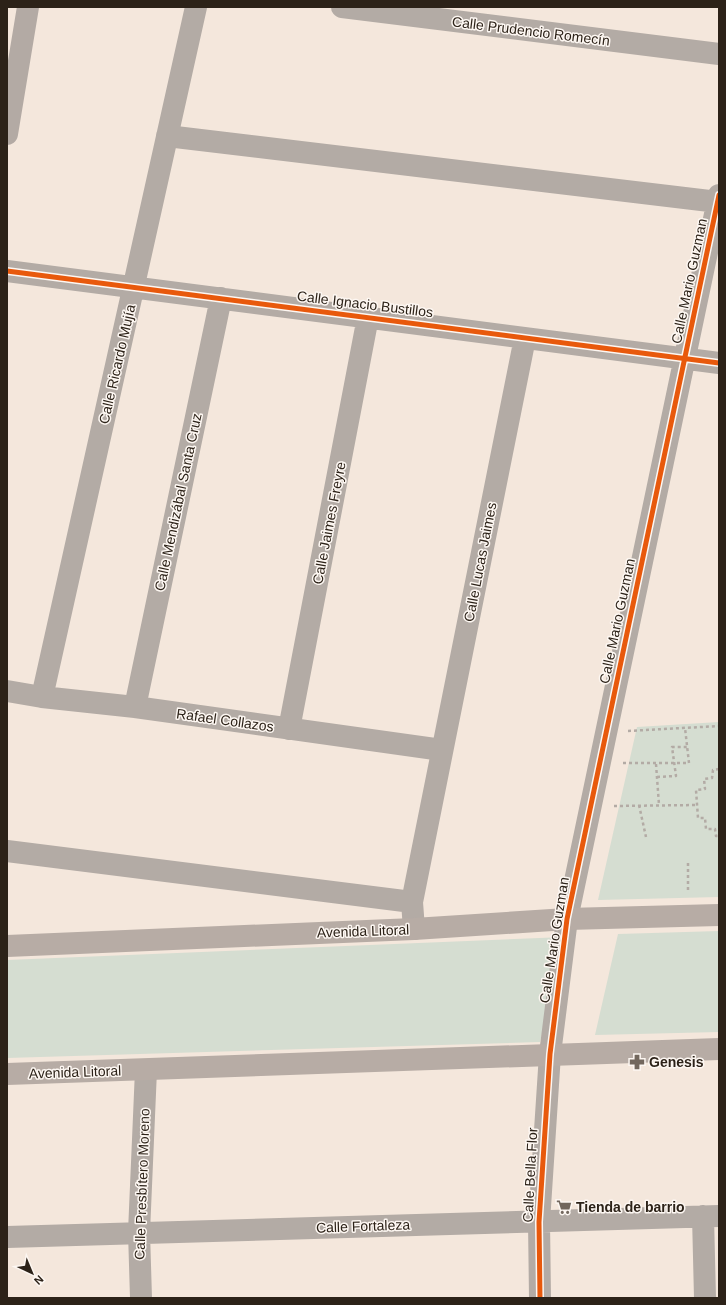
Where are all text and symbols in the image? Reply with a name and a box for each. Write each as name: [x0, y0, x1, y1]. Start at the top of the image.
street label: Calle Prudencio Romecín: [451, 13, 611, 49]
street label: Calle Mario Guzman: [668, 217, 710, 345]
street label: Calle Ignacio Bustillos: [296, 288, 434, 320]
street label: Calle Ricardo Mujía: [95, 302, 139, 425]
street label: Calle Mendizábal Santa Cruz: [151, 412, 205, 592]
street label: Calle Jaimes Freyre: [309, 460, 349, 586]
street label: Calle Lucas Jaimes: [461, 501, 499, 623]
street label: Calle Mario Guzman: [596, 557, 638, 685]
street label: Rafael Collazos: [175, 705, 275, 735]
street label: Calle Mario Guzman: [536, 876, 572, 1004]
street label: Avenida Litoral: [317, 921, 409, 941]
pharmacy icon: Genesis: [628, 1053, 646, 1071]
place label: Genesis: [649, 1054, 704, 1070]
street label: Avenida Litoral: [29, 1062, 121, 1082]
street label: Calle Presbítero Moreno: [131, 1108, 153, 1260]
street label: Calle Bella Flor: [520, 1127, 540, 1223]
supermarket icon: Tienda de barrio: [555, 1198, 573, 1216]
place label: Tienda de barrio: [576, 1199, 685, 1215]
street label: Calle Fortaleza: [316, 1216, 411, 1236]
north arrow: [12, 1253, 52, 1293]
text: N: [32, 1273, 46, 1287]

